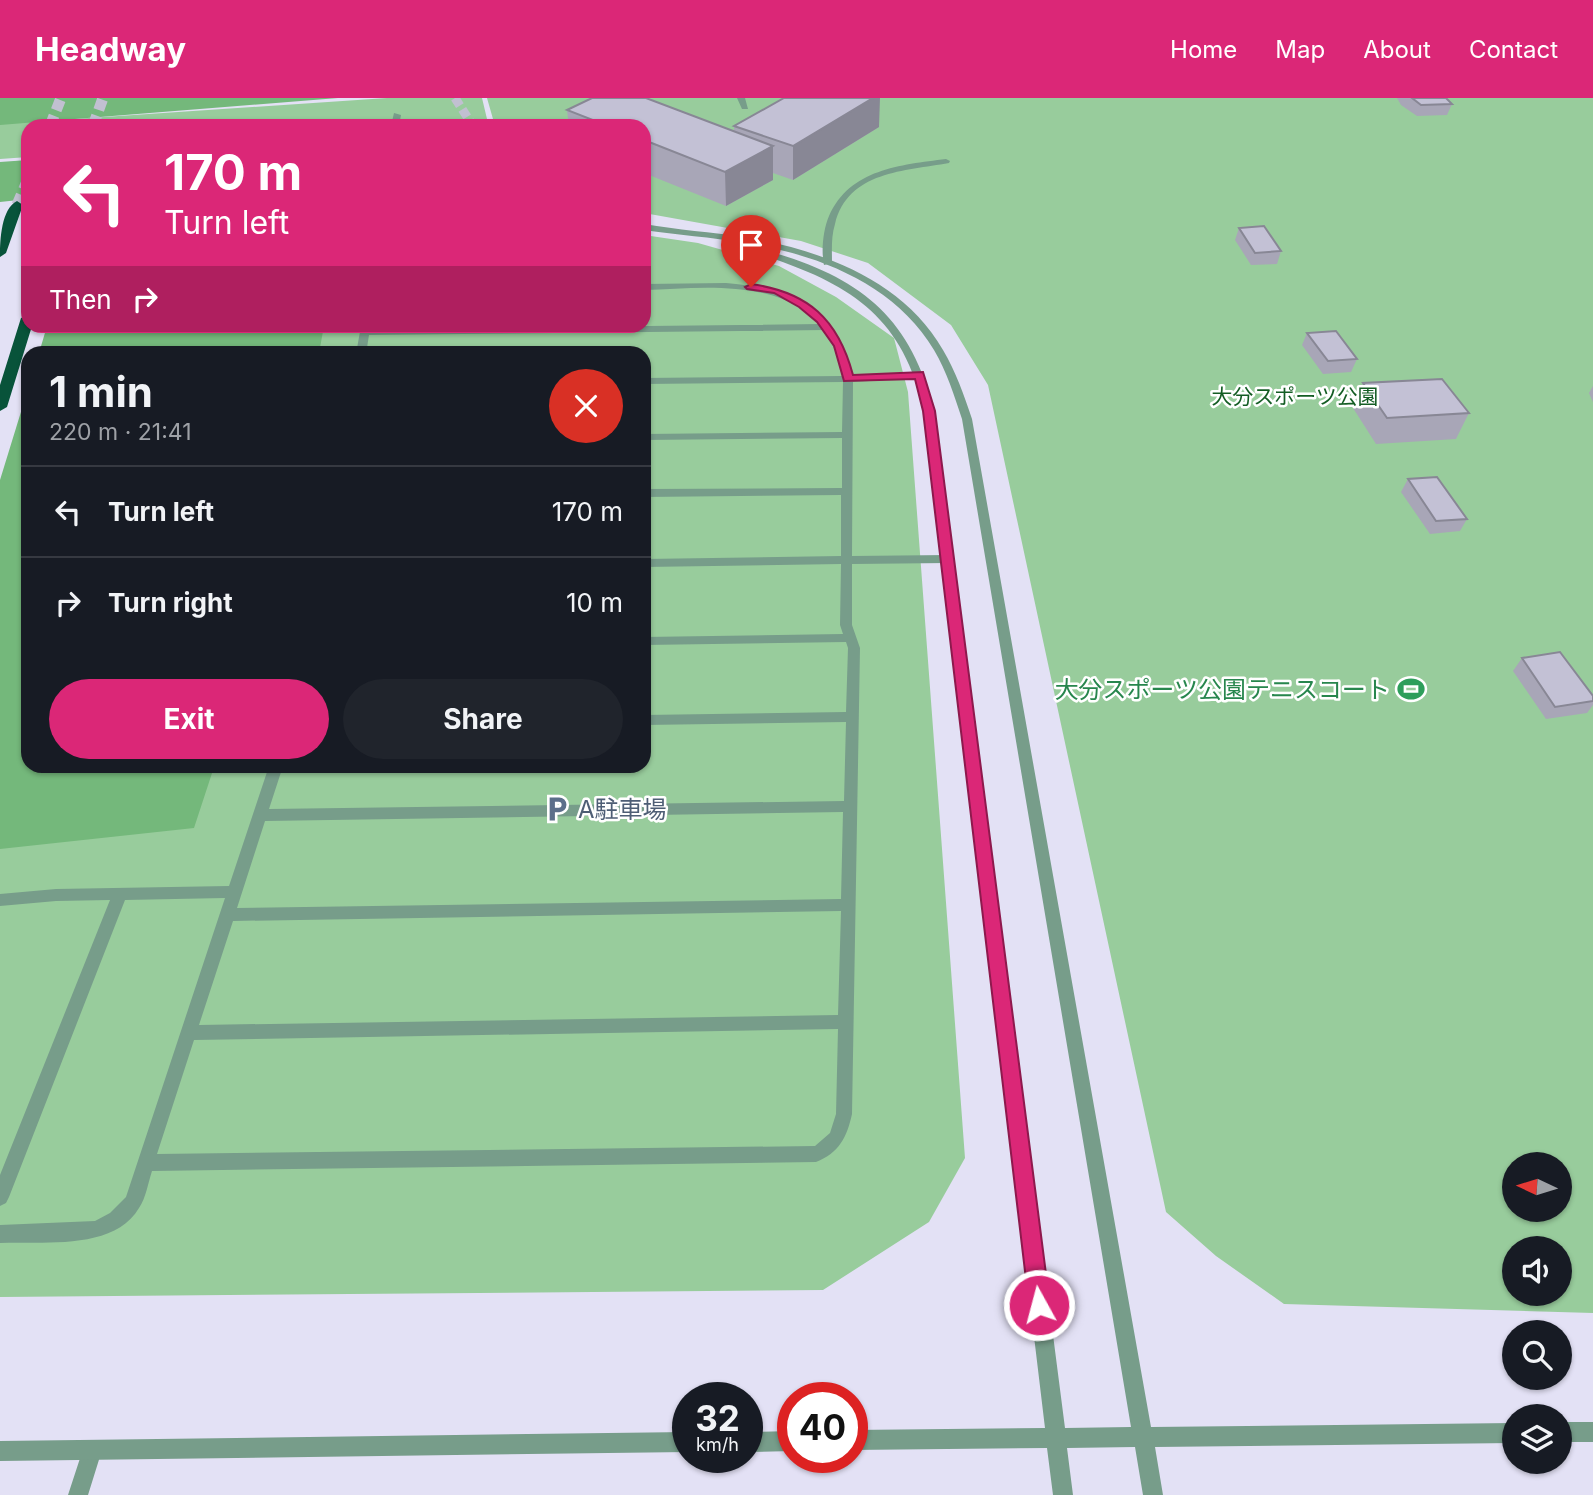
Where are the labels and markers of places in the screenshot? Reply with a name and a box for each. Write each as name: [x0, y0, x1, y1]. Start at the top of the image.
pin: [721, 215, 781, 287]
sports icon: 大分スポーツ公園テニスコート: [1396, 674, 1426, 704]
place label: 大分スポーツ公園テニスコート: [1054, 675, 1390, 704]
parking icon: A駐車場: [542, 794, 572, 824]
place label: A駐車場: [578, 795, 667, 824]

